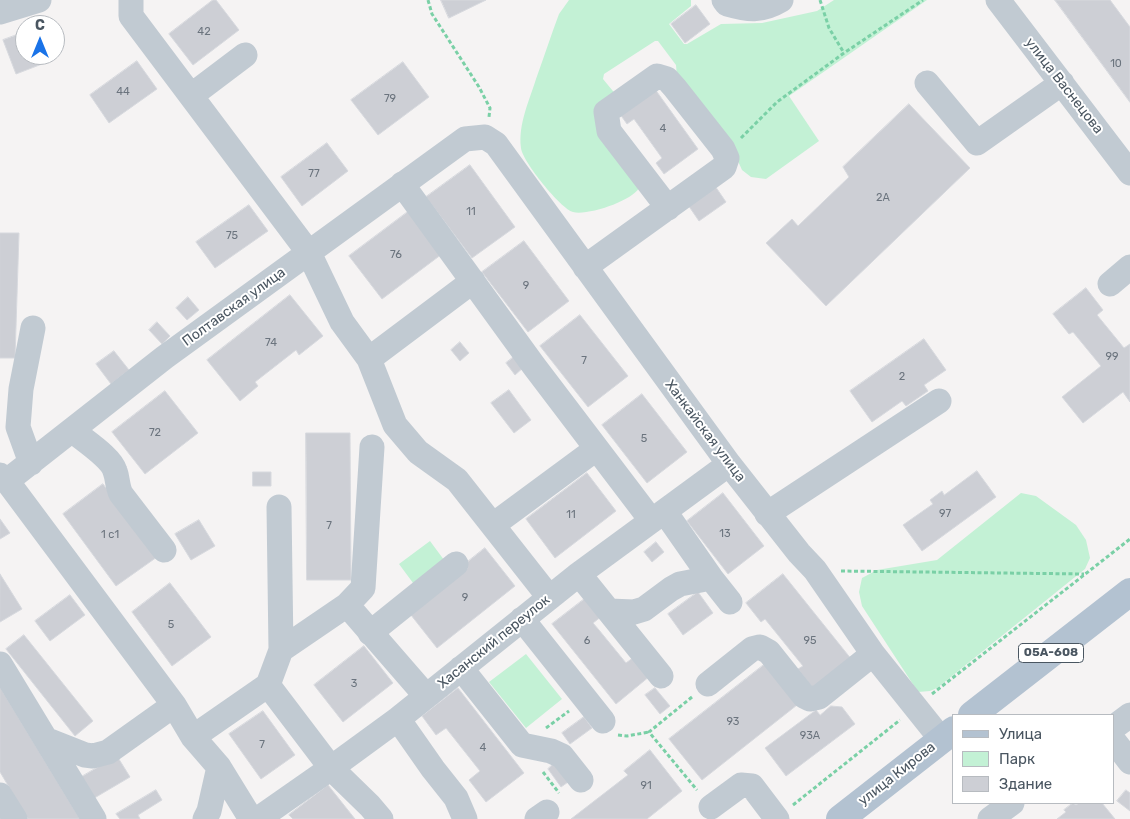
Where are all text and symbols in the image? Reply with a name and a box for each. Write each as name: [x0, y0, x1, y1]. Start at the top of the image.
north arrow: [15, 15, 65, 65]
text: С: [35, 17, 45, 34]
house number: 42: [197, 25, 211, 39]
street label: улица Васнецова: [1021, 35, 1107, 137]
house number: 10: [1110, 57, 1122, 71]
house number: 44: [116, 85, 130, 99]
house number: 79: [384, 92, 396, 106]
house number: 4: [660, 122, 666, 136]
house number: 77: [308, 167, 320, 181]
house number: 2А: [876, 191, 890, 205]
house number: 11: [466, 205, 476, 219]
house number: 75: [226, 229, 238, 243]
house number: 76: [390, 248, 402, 262]
street label: Полтавская улица: [179, 264, 289, 350]
house number: 9: [523, 279, 529, 293]
house number: 74: [265, 336, 277, 350]
house number: 99: [1105, 350, 1119, 364]
house number: 7: [581, 354, 587, 368]
house number: 2: [899, 370, 905, 384]
street label: Ханкайская улица: [661, 377, 749, 485]
house number: 72: [149, 426, 161, 440]
house number: 5: [641, 432, 647, 446]
house number: 97: [939, 507, 951, 521]
house number: 11: [566, 508, 576, 522]
house number: 7: [326, 519, 332, 533]
house number: 13: [719, 527, 731, 541]
house number: 1 с1: [101, 528, 119, 542]
house number: 9: [462, 591, 468, 605]
street label: Хасанский переулок: [435, 592, 553, 692]
house number: 5: [168, 618, 174, 632]
house number: 6: [584, 634, 590, 648]
house number: 95: [803, 634, 817, 648]
road number: 05А-608: [1018, 644, 1084, 662]
house number: 3: [351, 677, 357, 691]
legend: [952, 714, 1115, 804]
house number: 93: [727, 715, 739, 729]
text: Улица: [999, 725, 1042, 743]
house number: 93А: [800, 729, 820, 743]
house number: 7: [259, 738, 265, 752]
street label: улица Кирова: [855, 739, 939, 809]
house number: 4: [480, 741, 486, 755]
text: Парк: [999, 750, 1035, 768]
text: Здание: [999, 775, 1052, 793]
house number: 91: [640, 779, 652, 793]

